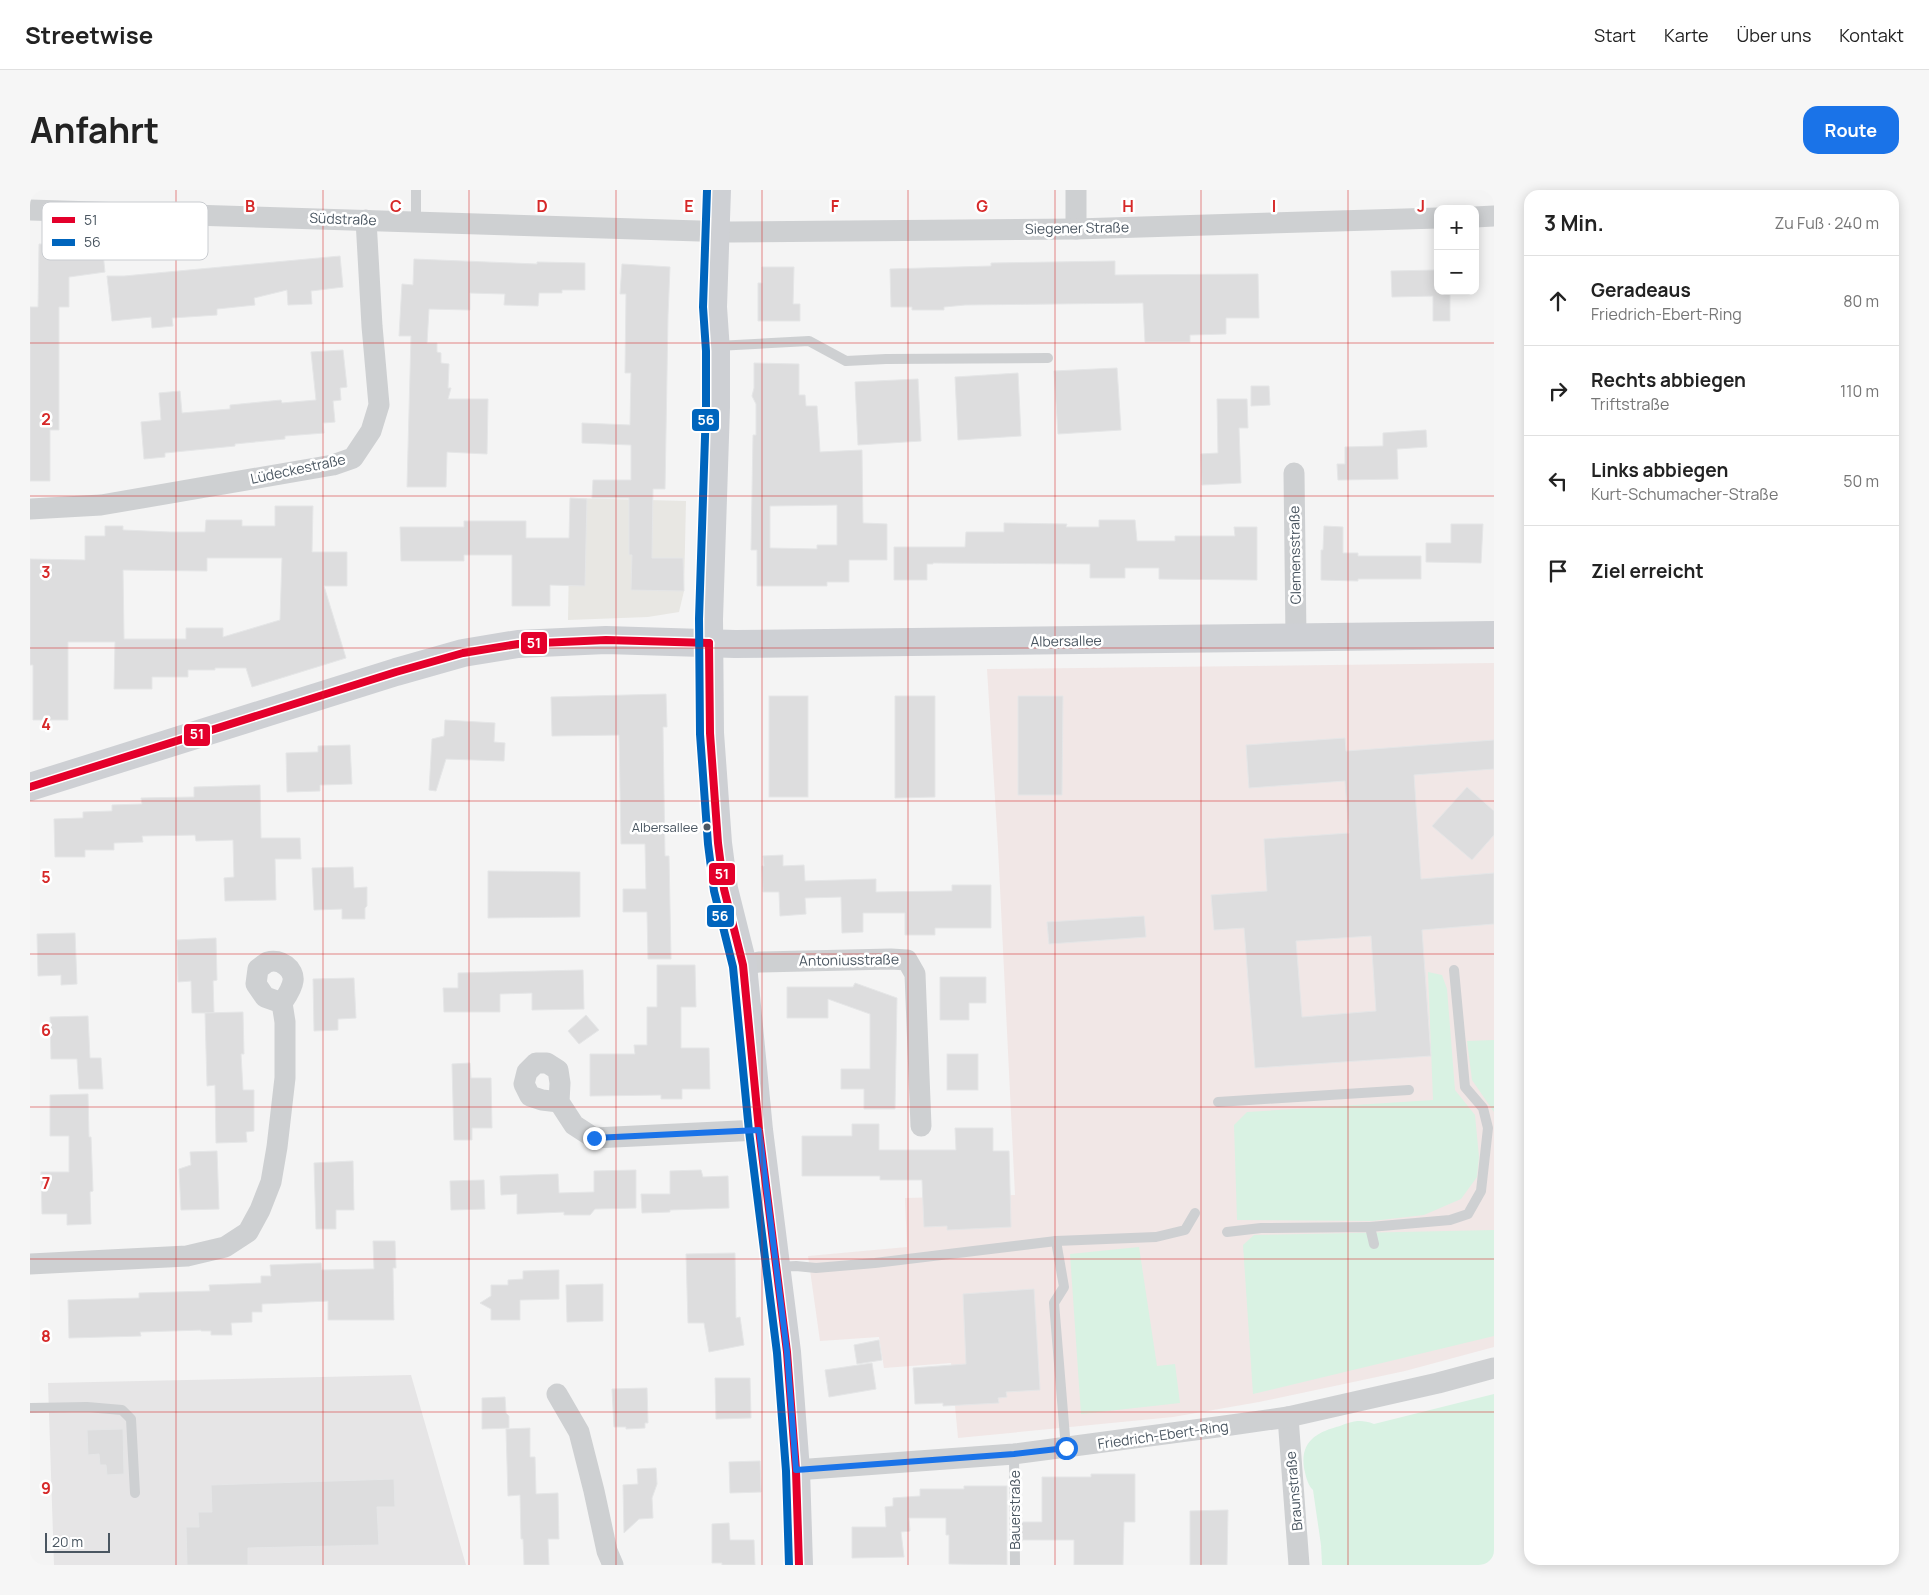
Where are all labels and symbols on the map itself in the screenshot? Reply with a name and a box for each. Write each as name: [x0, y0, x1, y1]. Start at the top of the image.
text: B: [245, 195, 255, 217]
text: C: [390, 195, 402, 217]
text: D: [536, 195, 548, 217]
text: E: [684, 195, 694, 217]
text: F: [831, 195, 840, 217]
text: G: [976, 195, 988, 217]
text: H: [1122, 195, 1134, 217]
text: I: [1272, 195, 1276, 217]
text: J: [1417, 195, 1425, 217]
legend: [42, 202, 208, 260]
street label: Südstraße: [309, 208, 377, 229]
text: 51: [84, 210, 98, 229]
street label: Siegener Straße: [1025, 217, 1129, 238]
text: 56: [84, 232, 101, 251]
text: 2: [41, 408, 51, 430]
line badge: 56: [691, 408, 720, 432]
text: 56: [698, 410, 714, 429]
street label: Lüdeckestraße: [249, 449, 347, 488]
street label: Clemensstraße: [1284, 505, 1305, 605]
text: 3: [41, 561, 51, 583]
street label: Albersallee: [1030, 630, 1102, 651]
line badge: 51: [520, 631, 548, 655]
text: 51: [527, 633, 541, 652]
text: 4: [41, 713, 51, 735]
line badge: 51: [183, 723, 211, 747]
text: 51: [190, 724, 204, 743]
place label: Albersallee: [632, 818, 698, 836]
marker: Albersallee: [702, 822, 712, 832]
line badge: 51: [708, 862, 736, 886]
text: 51: [715, 864, 729, 883]
text: 5: [41, 866, 51, 888]
line badge: 56: [706, 904, 735, 928]
text: 56: [712, 906, 728, 925]
street label: Antoniusstraße: [799, 949, 899, 970]
text: 6: [41, 1019, 51, 1041]
route end: [583, 1127, 606, 1150]
text: 7: [42, 1172, 50, 1194]
text: 8: [41, 1325, 51, 1347]
street label: Friedrich-Ebert-Ring: [1096, 1416, 1230, 1453]
route start: [1055, 1437, 1078, 1460]
street label: Braunstraße: [1281, 1450, 1306, 1532]
street label: Bauerstraße: [1005, 1470, 1024, 1550]
text: 9: [41, 1477, 51, 1499]
scale bar: [45, 1530, 110, 1553]

